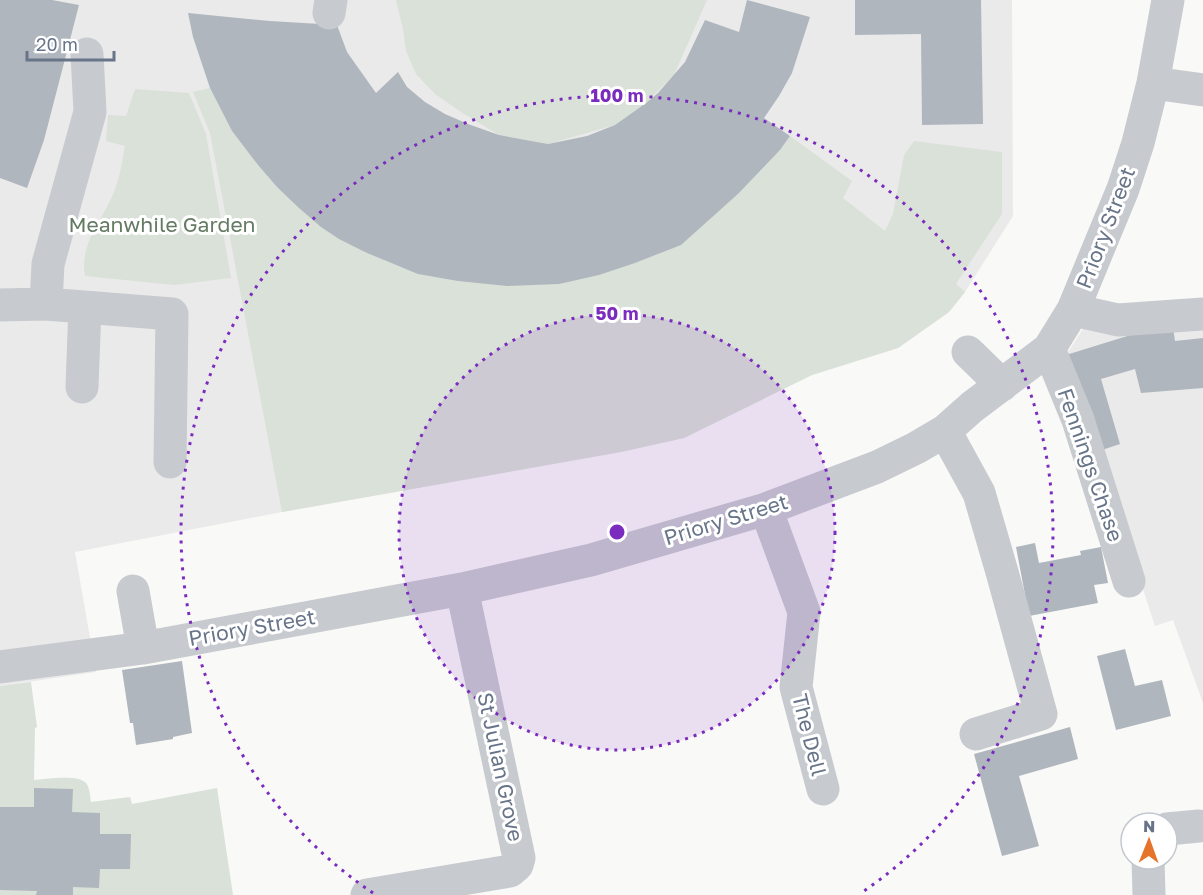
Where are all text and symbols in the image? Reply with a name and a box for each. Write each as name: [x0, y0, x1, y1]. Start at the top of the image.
scale bar: [27, 24, 114, 62]
text: 20 m: [36, 33, 78, 55]
text: 100 m: [591, 84, 643, 106]
street label: Priory Street: [1070, 163, 1140, 292]
park label: Meanwhile Garden: [69, 211, 255, 237]
text: 50 m: [596, 302, 638, 324]
street label: Fennings Chase: [1053, 385, 1129, 545]
street label: Priory Street: [661, 488, 791, 550]
centre of rings: [607, 522, 627, 542]
street label: Priory Street: [186, 603, 317, 651]
street label: St Julian Grove: [472, 690, 529, 844]
street label: The Dell: [787, 691, 833, 779]
north arrow: [1119, 811, 1179, 871]
text: N: [1143, 816, 1156, 836]

